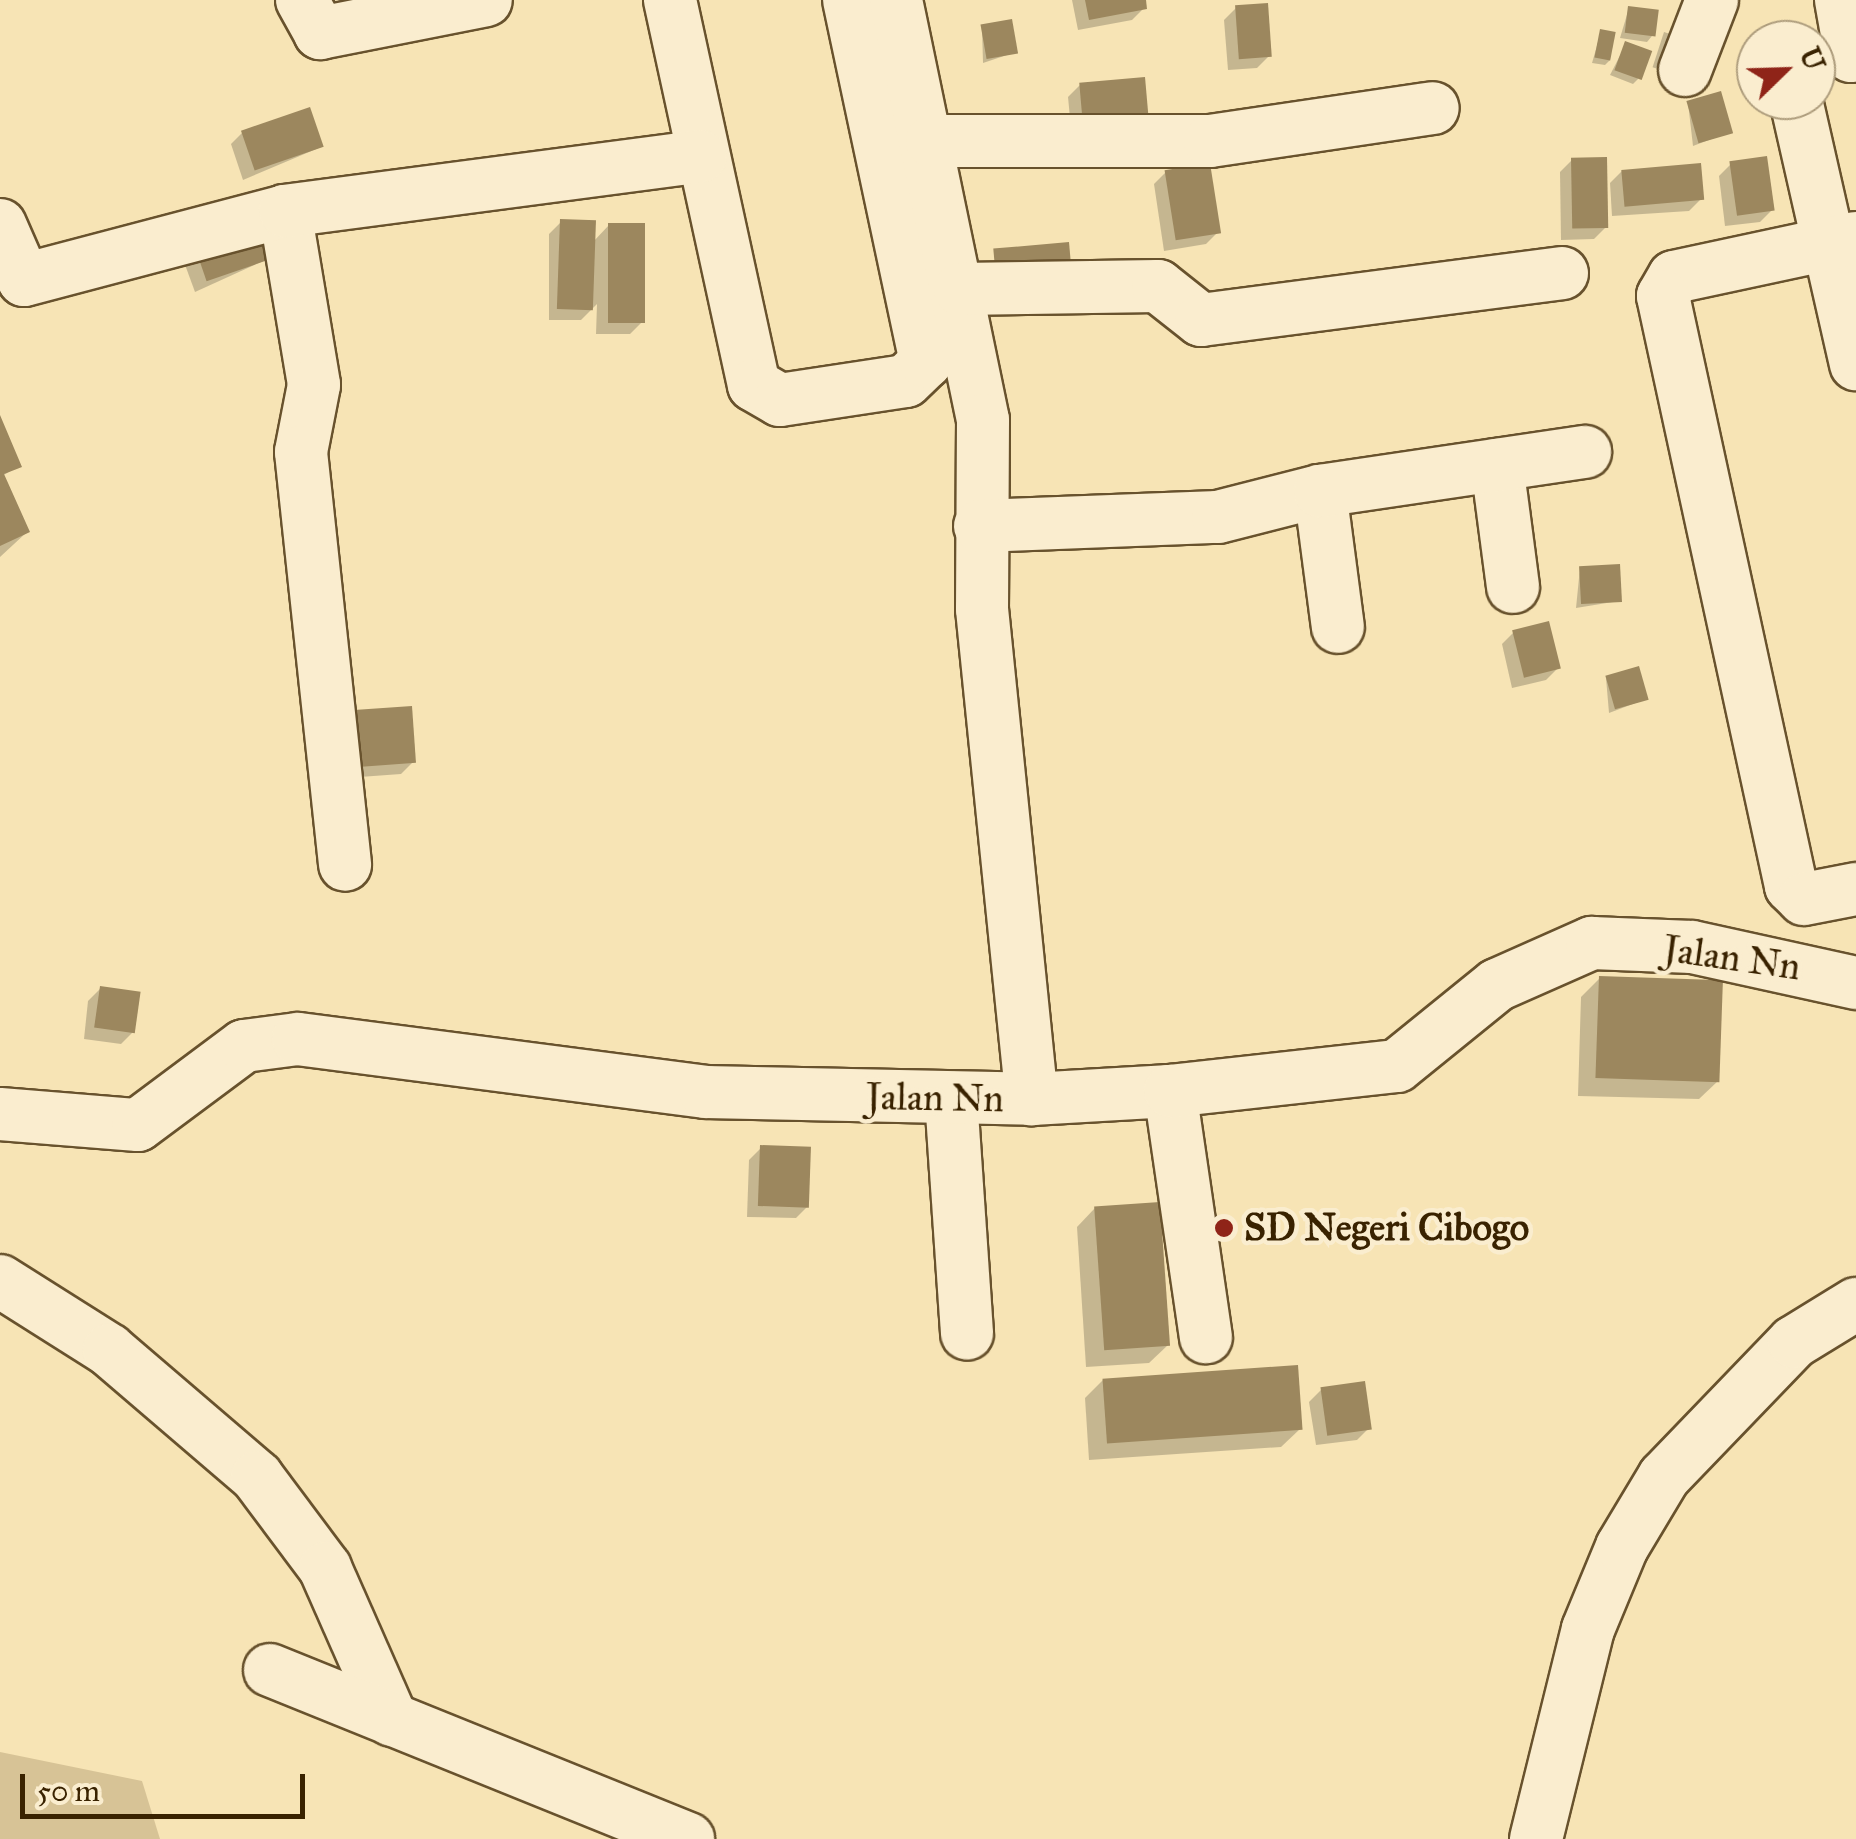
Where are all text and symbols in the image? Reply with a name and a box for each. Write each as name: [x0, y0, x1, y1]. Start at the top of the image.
north arrow: [1736, 20, 1836, 120]
text: U: [1792, 42, 1833, 76]
street label: Jalan Nn: [1661, 926, 1803, 990]
street label: Jalan Nn: [866, 1074, 1004, 1122]
place label: SD Negeri Cibogo: [1244, 1205, 1529, 1251]
marker: SD Negeri Cibogo: [1213, 1217, 1235, 1239]
scale bar: [25, 1754, 310, 1816]
text: 50 m: [37, 1773, 100, 1809]

